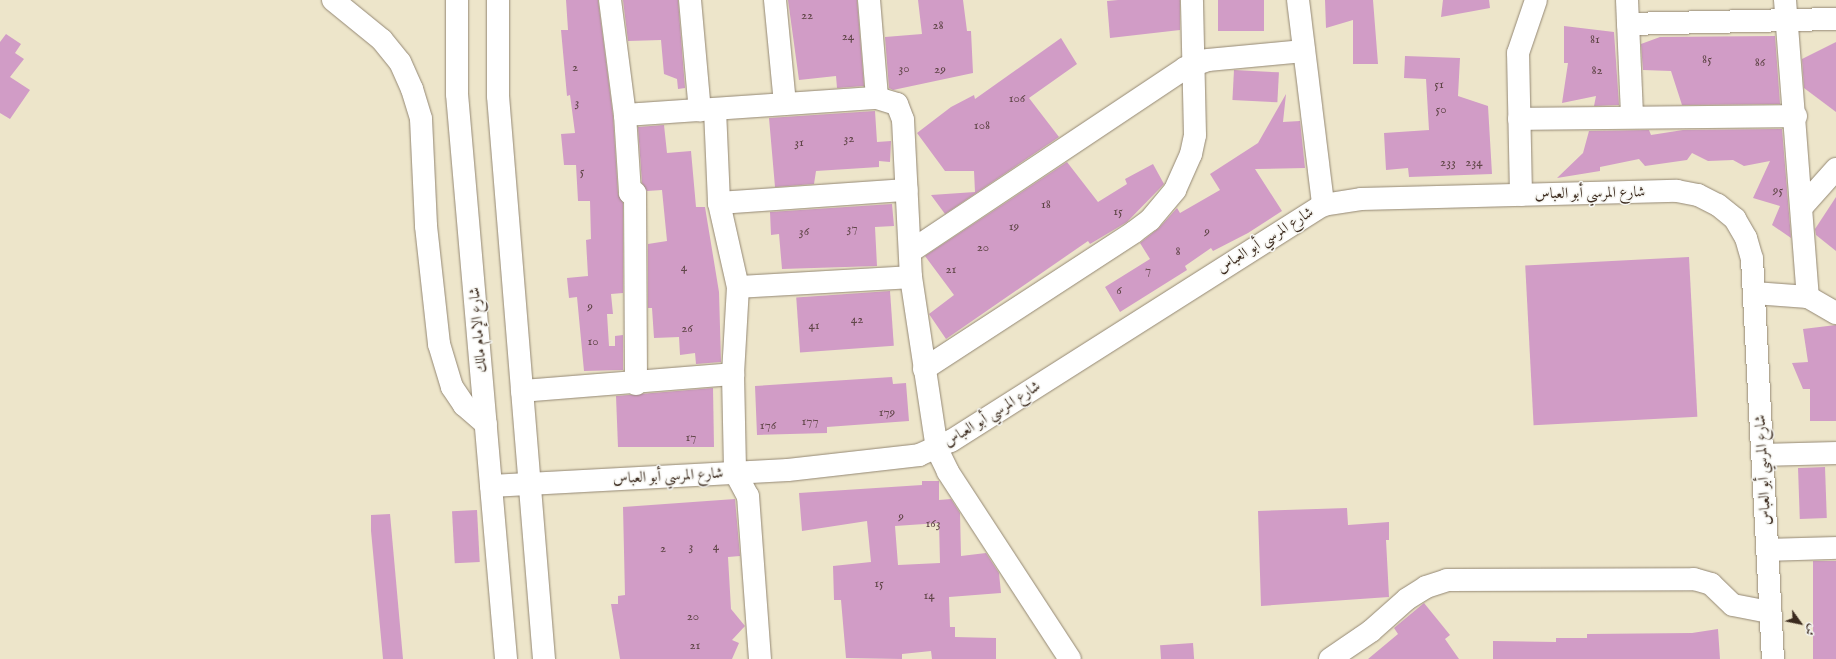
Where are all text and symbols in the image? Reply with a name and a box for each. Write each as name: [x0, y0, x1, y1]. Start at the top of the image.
house number: 22: [801, 8, 813, 24]
house number: 28: [932, 18, 944, 34]
house number: 24: [842, 29, 854, 45]
house number: 81: [1590, 32, 1600, 48]
house number: 85: [1702, 52, 1712, 68]
house number: 86: [1755, 55, 1765, 71]
house number: 2: [572, 60, 578, 76]
house number: 30: [898, 61, 910, 77]
house number: 29: [934, 62, 946, 78]
house number: 82: [1591, 63, 1603, 79]
house number: 51: [1434, 77, 1444, 93]
house number: 106: [1009, 91, 1025, 107]
house number: 3: [575, 95, 579, 111]
house number: 50: [1435, 102, 1447, 118]
house number: 108: [974, 118, 990, 134]
house number: 32: [844, 131, 854, 147]
house number: 31: [794, 135, 804, 151]
house number: 233: [1440, 155, 1456, 171]
house number: 234: [1465, 155, 1483, 171]
house number: 5: [580, 164, 584, 180]
street label: شارع المرسي أبو العباس: [1535, 183, 1645, 203]
house number: 95: [1773, 183, 1783, 199]
house number: 18: [1041, 197, 1051, 213]
street label: شارع المرسي أبو العباس: [1213, 203, 1317, 277]
house number: 15: [1113, 204, 1123, 220]
house number: 19: [1009, 219, 1019, 235]
house number: 37: [847, 221, 857, 237]
house number: 36: [799, 224, 809, 240]
house number: 9: [1204, 224, 1210, 240]
house number: 20: [977, 240, 989, 256]
house number: 8: [1175, 244, 1181, 260]
house number: 4: [681, 260, 687, 276]
house number: 21: [946, 262, 956, 278]
house number: 7: [1145, 263, 1151, 279]
house number: 6: [1116, 283, 1122, 299]
street label: شارع الإمام مالك: [465, 286, 491, 374]
house number: 9: [587, 299, 593, 315]
house number: 42: [851, 312, 863, 328]
house number: 41: [808, 318, 820, 334]
house number: 26: [681, 321, 693, 337]
house number: 10: [587, 334, 599, 350]
street label: شارع المرسي أبو العباس: [940, 377, 1044, 451]
house number: 179: [879, 405, 895, 421]
house number: 177: [801, 414, 819, 430]
street label: شارع المرسي أبو العباس: [1751, 414, 1775, 526]
house number: 176: [760, 418, 776, 434]
house number: 17: [686, 430, 696, 446]
street label: شارع المرسي أبو العباس: [612, 464, 724, 488]
house number: 9: [898, 509, 904, 525]
house number: 163: [925, 516, 941, 532]
house number: 3: [689, 539, 693, 555]
house number: 4: [713, 539, 719, 555]
house number: 2: [660, 541, 666, 557]
house number: 15: [874, 576, 884, 592]
house number: 14: [923, 588, 935, 604]
north arrow: [1780, 603, 1820, 643]
house number: 20: [687, 609, 699, 625]
text: ش: [1801, 621, 1819, 638]
house number: 21: [690, 638, 700, 654]

